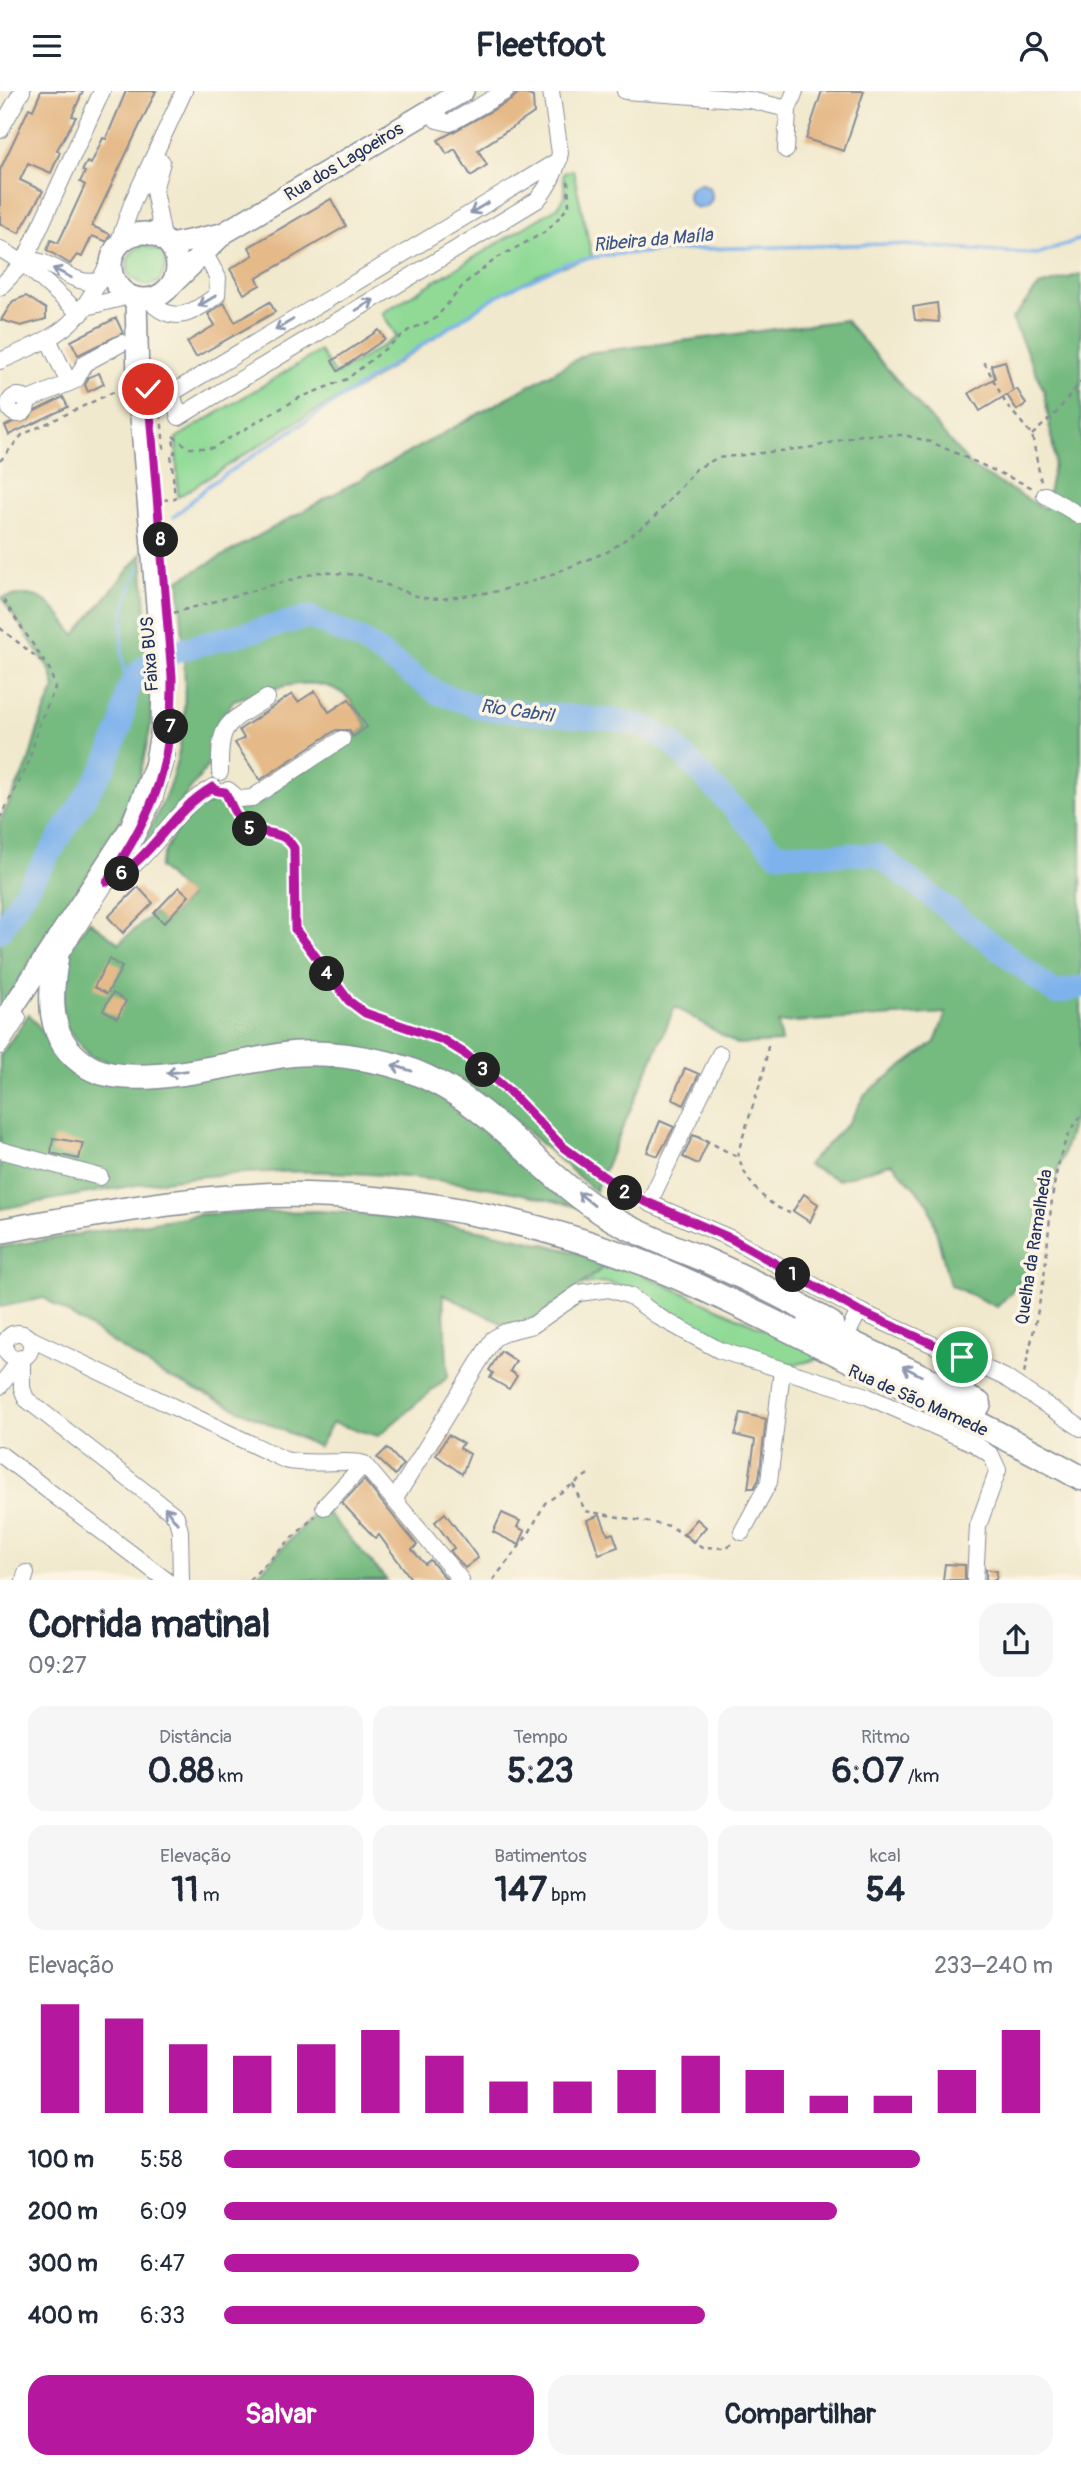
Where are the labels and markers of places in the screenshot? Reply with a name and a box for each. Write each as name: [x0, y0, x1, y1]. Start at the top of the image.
pin: [118, 359, 178, 419]
pin: 8: [144, 523, 178, 557]
pin: 7: [154, 709, 188, 745]
pin: 5: [232, 811, 268, 847]
pin: 6: [104, 857, 140, 891]
pin: 4: [310, 957, 344, 991]
pin: 3: [466, 1053, 500, 1087]
pin: 2: [608, 1175, 642, 1211]
pin: 1: [776, 1257, 810, 1293]
pin: [932, 1327, 992, 1387]

